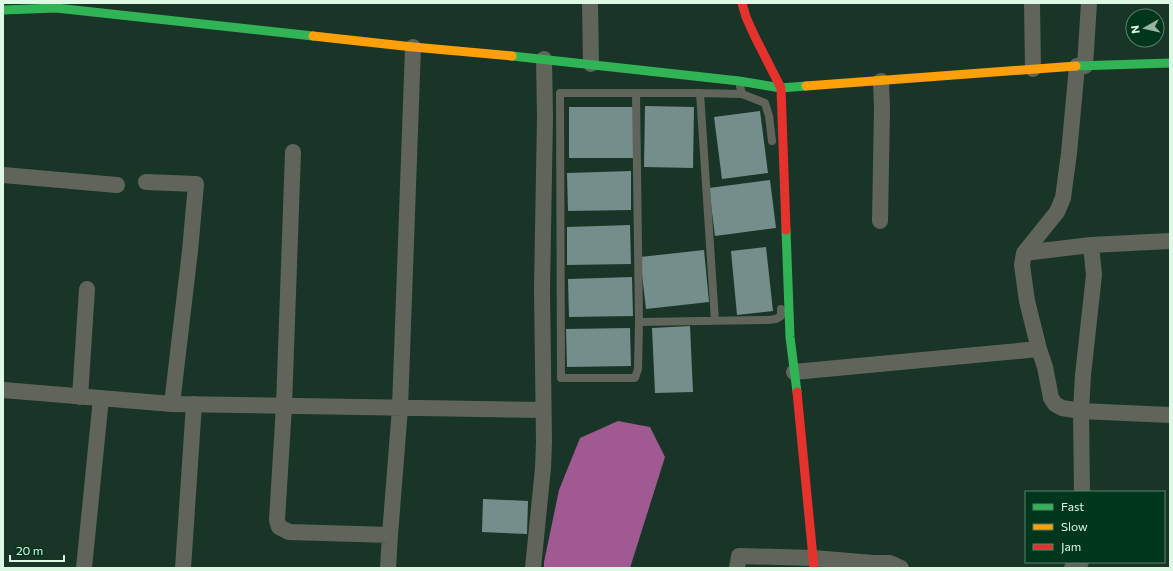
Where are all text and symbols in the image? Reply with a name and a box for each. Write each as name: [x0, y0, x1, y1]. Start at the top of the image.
north arrow: [1125, 8, 1165, 48]
text: N: [1128, 24, 1142, 34]
legend: [1025, 491, 1165, 563]
text: Fast: [1061, 499, 1084, 513]
text: Slow: [1061, 519, 1088, 533]
scale bar: [10, 537, 64, 563]
text: Jam: [1061, 539, 1081, 554]
text: 20 m: [16, 543, 43, 557]

